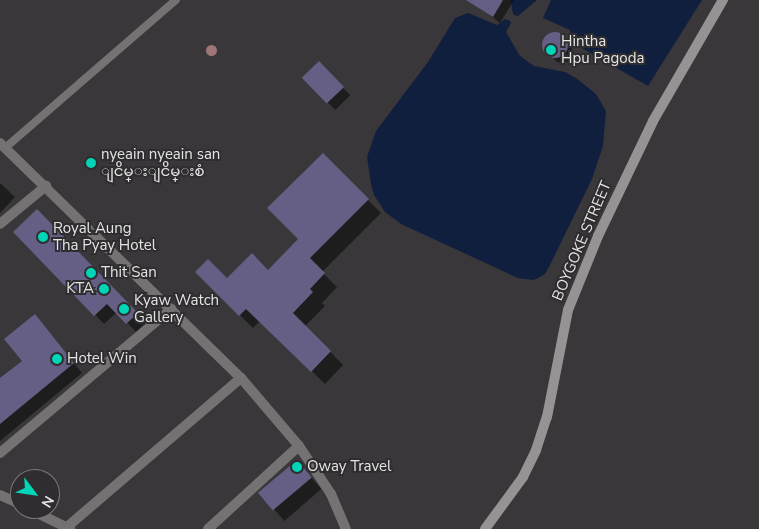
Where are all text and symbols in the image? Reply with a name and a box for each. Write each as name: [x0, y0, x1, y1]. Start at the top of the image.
place label: Hintha Hpu Pagoda: [561, 32, 644, 67]
marker: Hintha Hpu Pagoda: [545, 44, 557, 56]
place label: nyeain nyeain san ျငိမ္းျငိမ္းစံ: [101, 145, 220, 180]
marker: nyeain nyeain san ျငိမ္းျငိမ္းစံ: [85, 157, 97, 169]
street label: BOYGOKE STREET: [549, 179, 615, 303]
place label: Royal Aung Tha Pyay Hotel: [53, 219, 156, 254]
marker: Royal Aung Tha Pyay Hotel: [37, 231, 49, 243]
place label: Thit San: [101, 264, 157, 282]
marker: Thit San: [85, 267, 97, 279]
place label: KTA: [66, 280, 94, 298]
marker: KTA: [98, 283, 110, 295]
place label: Kyaw Watch Gallery: [134, 291, 219, 326]
marker: Kyaw Watch Gallery: [118, 303, 130, 315]
place label: Hotel Win: [67, 350, 137, 368]
marker: Hotel Win: [51, 353, 63, 365]
place label: Oway Travel: [307, 458, 391, 476]
marker: Oway Travel: [291, 461, 303, 473]
north arrow: [10, 469, 60, 519]
text: N: [37, 492, 58, 511]

